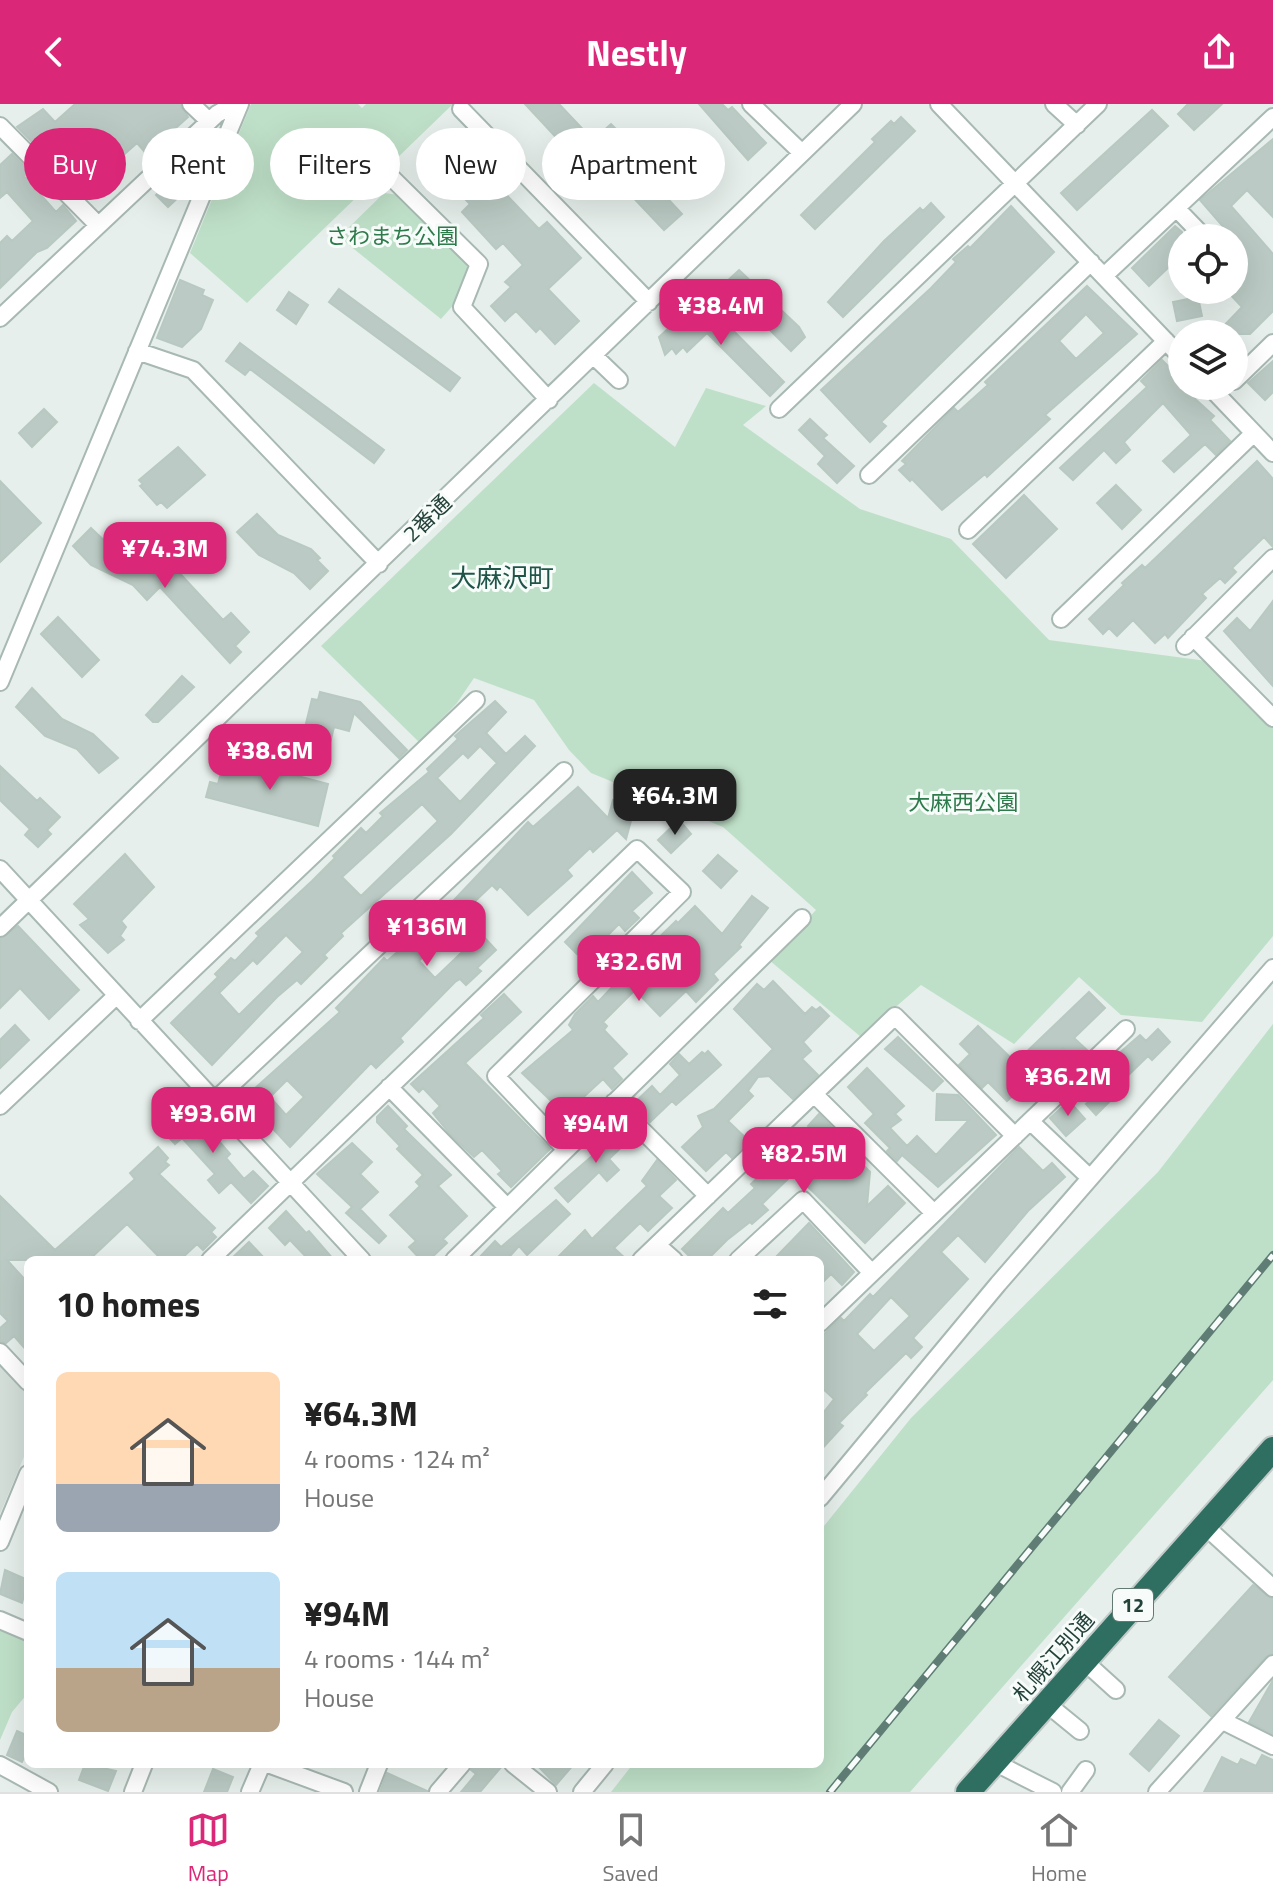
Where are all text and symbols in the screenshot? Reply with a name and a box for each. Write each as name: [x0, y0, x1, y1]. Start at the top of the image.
text: Nestly: [586, 25, 687, 80]
icon: back: [32, 30, 76, 74]
icon: share: [1197, 30, 1241, 74]
chip: Buy: [24, 128, 126, 200]
chip: Rent: [142, 128, 254, 200]
chip: Filters: [270, 128, 400, 200]
chip: New: [416, 128, 526, 200]
chip: Apartment: [542, 128, 725, 200]
park label: さわまち公園: [326, 219, 458, 253]
map controls: [1168, 224, 1248, 400]
button: locate: [1168, 224, 1248, 304]
pin: ¥38.4M: [656, 279, 786, 347]
text: ¥38.4M: [677, 285, 765, 324]
button: layers: [1168, 320, 1248, 400]
street label: 2番通: [395, 486, 459, 550]
pin: ¥74.3M: [100, 522, 230, 590]
text: ¥74.3M: [121, 528, 209, 567]
district label: 大麻沢町: [450, 558, 554, 597]
pin: ¥38.6M: [205, 724, 335, 792]
text: ¥38.6M: [226, 730, 314, 769]
pin: ¥64.3M: [610, 769, 740, 837]
text: ¥64.3M: [631, 775, 719, 814]
park label: 大麻西公園: [908, 785, 1018, 819]
pin: ¥136M: [371, 900, 483, 968]
text: ¥136M: [387, 906, 467, 945]
pin: ¥32.6M: [574, 935, 704, 1003]
text: ¥32.6M: [595, 941, 683, 980]
pin: ¥36.2M: [1003, 1050, 1133, 1118]
text: ¥36.2M: [1024, 1056, 1112, 1095]
pin: ¥93.6M: [148, 1087, 278, 1155]
text: ¥93.6M: [169, 1093, 257, 1132]
pin: ¥94M: [549, 1097, 643, 1165]
text: ¥94M: [563, 1103, 629, 1142]
pin: ¥82.5M: [739, 1127, 869, 1195]
text: ¥82.5M: [760, 1133, 848, 1172]
text: 10 homes: [56, 1278, 200, 1330]
icon: filters: [748, 1282, 792, 1326]
text: ¥64.3M: [304, 1387, 418, 1439]
icon: home: [120, 1404, 216, 1500]
text: 4 rooms · 124 m²: [304, 1439, 490, 1478]
text: House: [304, 1478, 374, 1517]
text: ¥94M: [304, 1587, 390, 1639]
road number: 12: [1113, 1589, 1153, 1621]
icon: home: [120, 1604, 216, 1700]
street label: 札幌江別通: [1004, 1604, 1102, 1710]
text: 4 rooms · 144 m²: [304, 1639, 490, 1678]
text: House: [304, 1678, 374, 1717]
tab: Map: [186, 1808, 230, 1890]
tab: Saved: [603, 1808, 659, 1890]
tab: Home: [1031, 1808, 1087, 1890]

